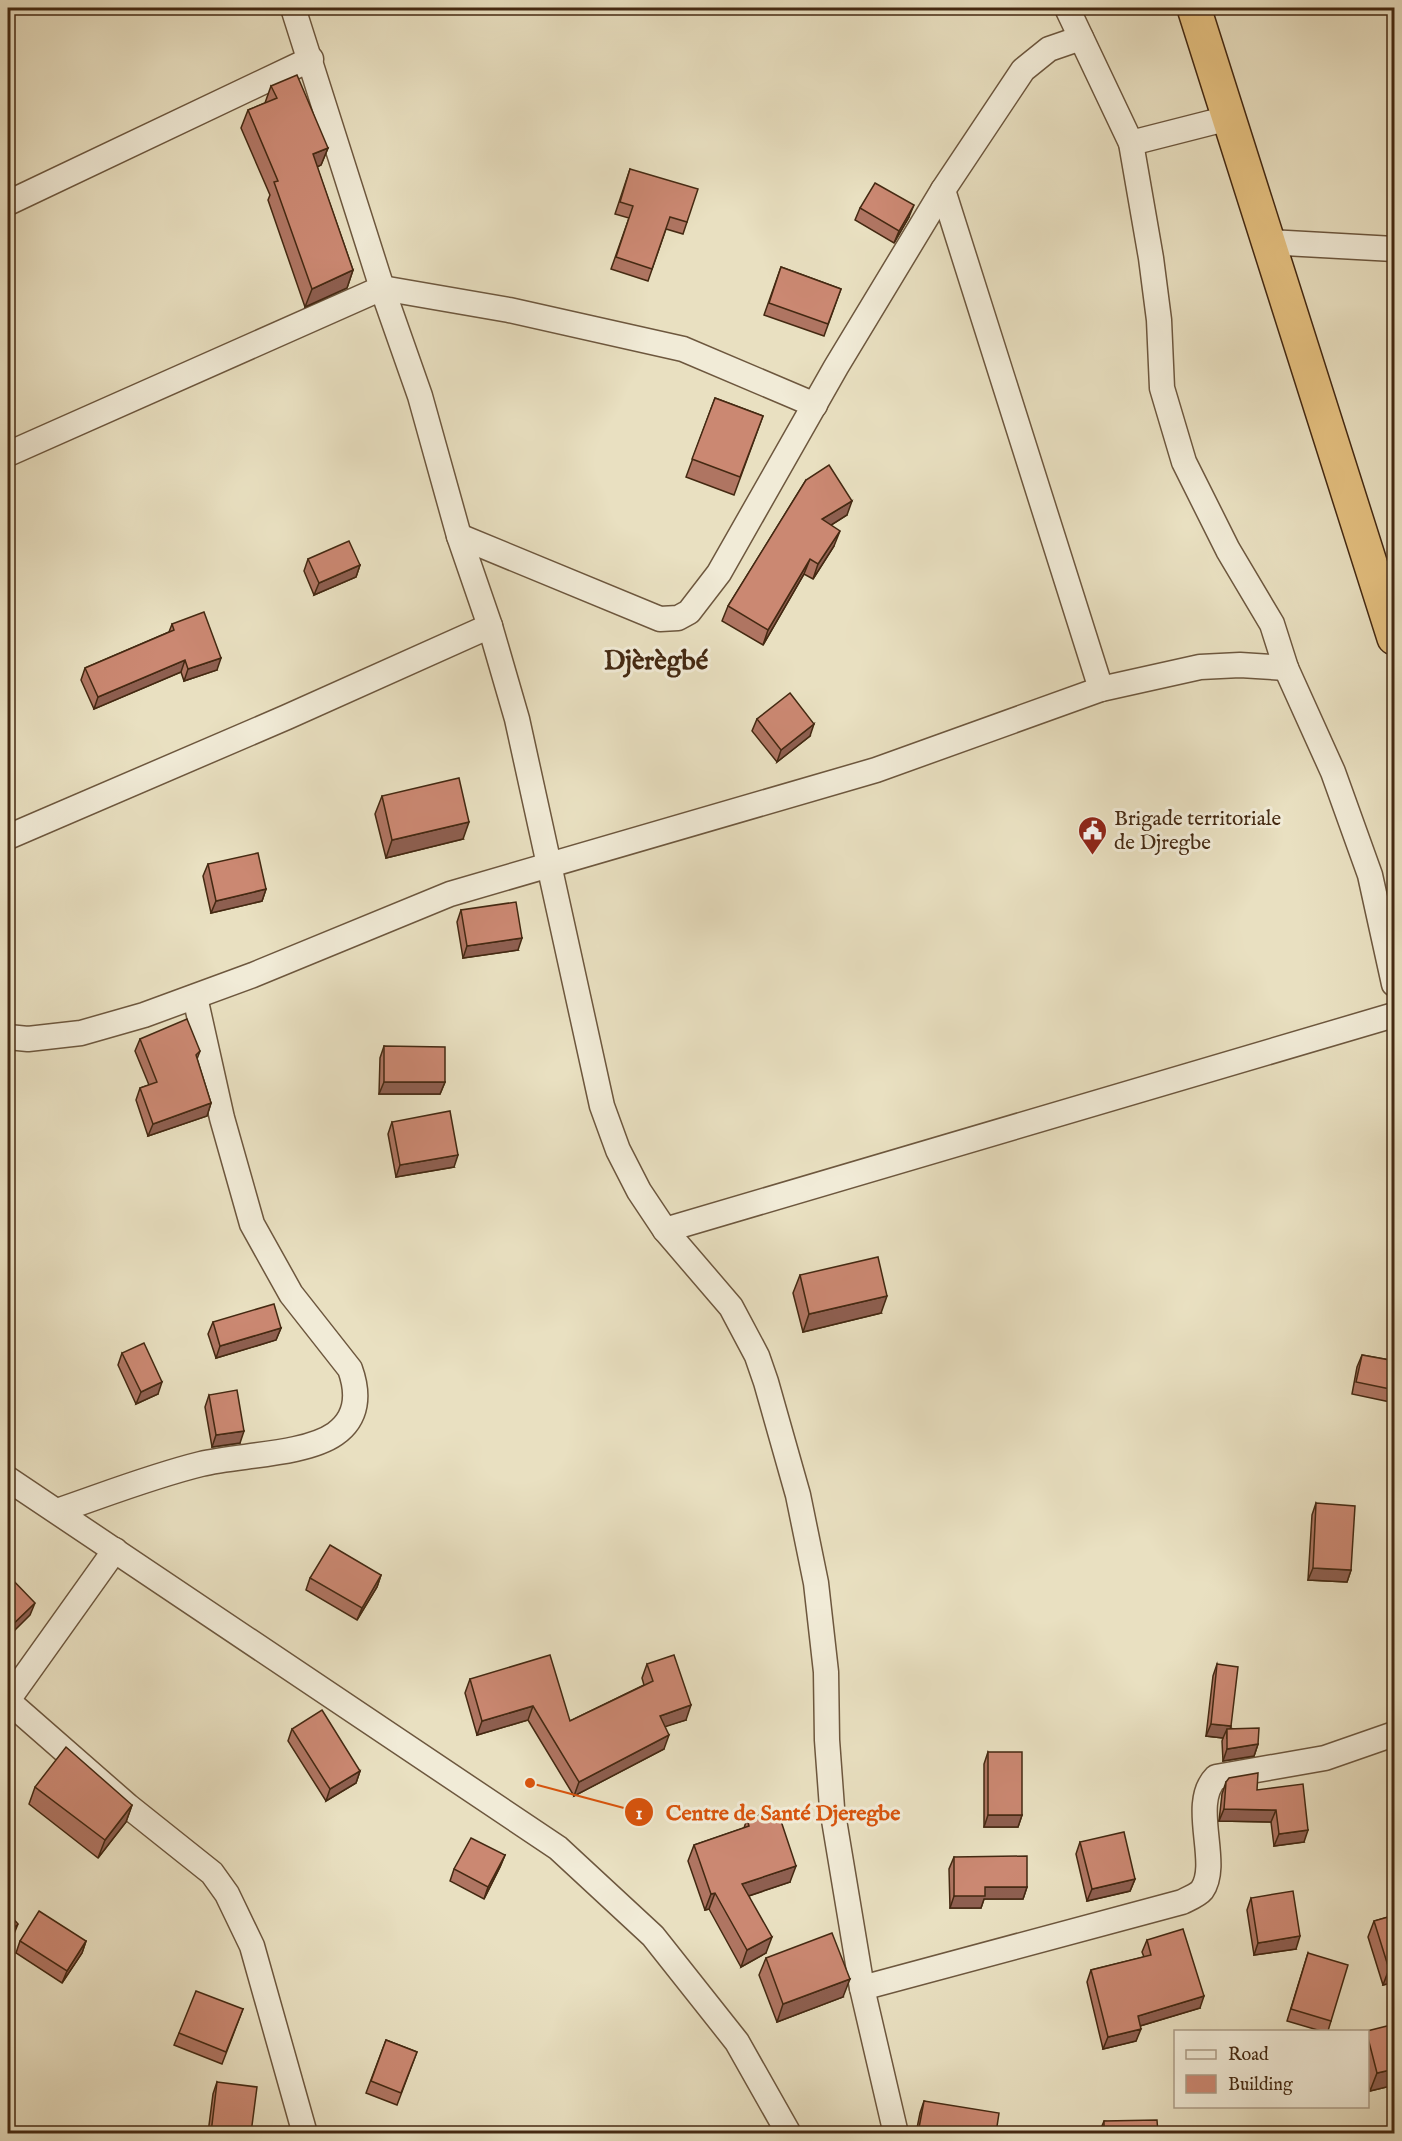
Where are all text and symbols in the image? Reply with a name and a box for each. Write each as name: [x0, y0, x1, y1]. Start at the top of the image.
district label: Djèrègbé: [604, 645, 709, 679]
place label: Brigade territoriale de Djregbe: [1114, 806, 1281, 857]
public building icon: Brigade territoriale de Djregbe: [1077, 814, 1109, 856]
callout: Centre de Santé Djeregbe: [624, 1792, 913, 1832]
text: Centre de Santé Djeregbe: [666, 1800, 900, 1828]
text: 1: [636, 1803, 643, 1826]
legend: [1174, 2030, 1369, 2108]
text: Road: [1228, 2044, 1269, 2067]
text: Building: [1228, 2074, 1293, 2097]

